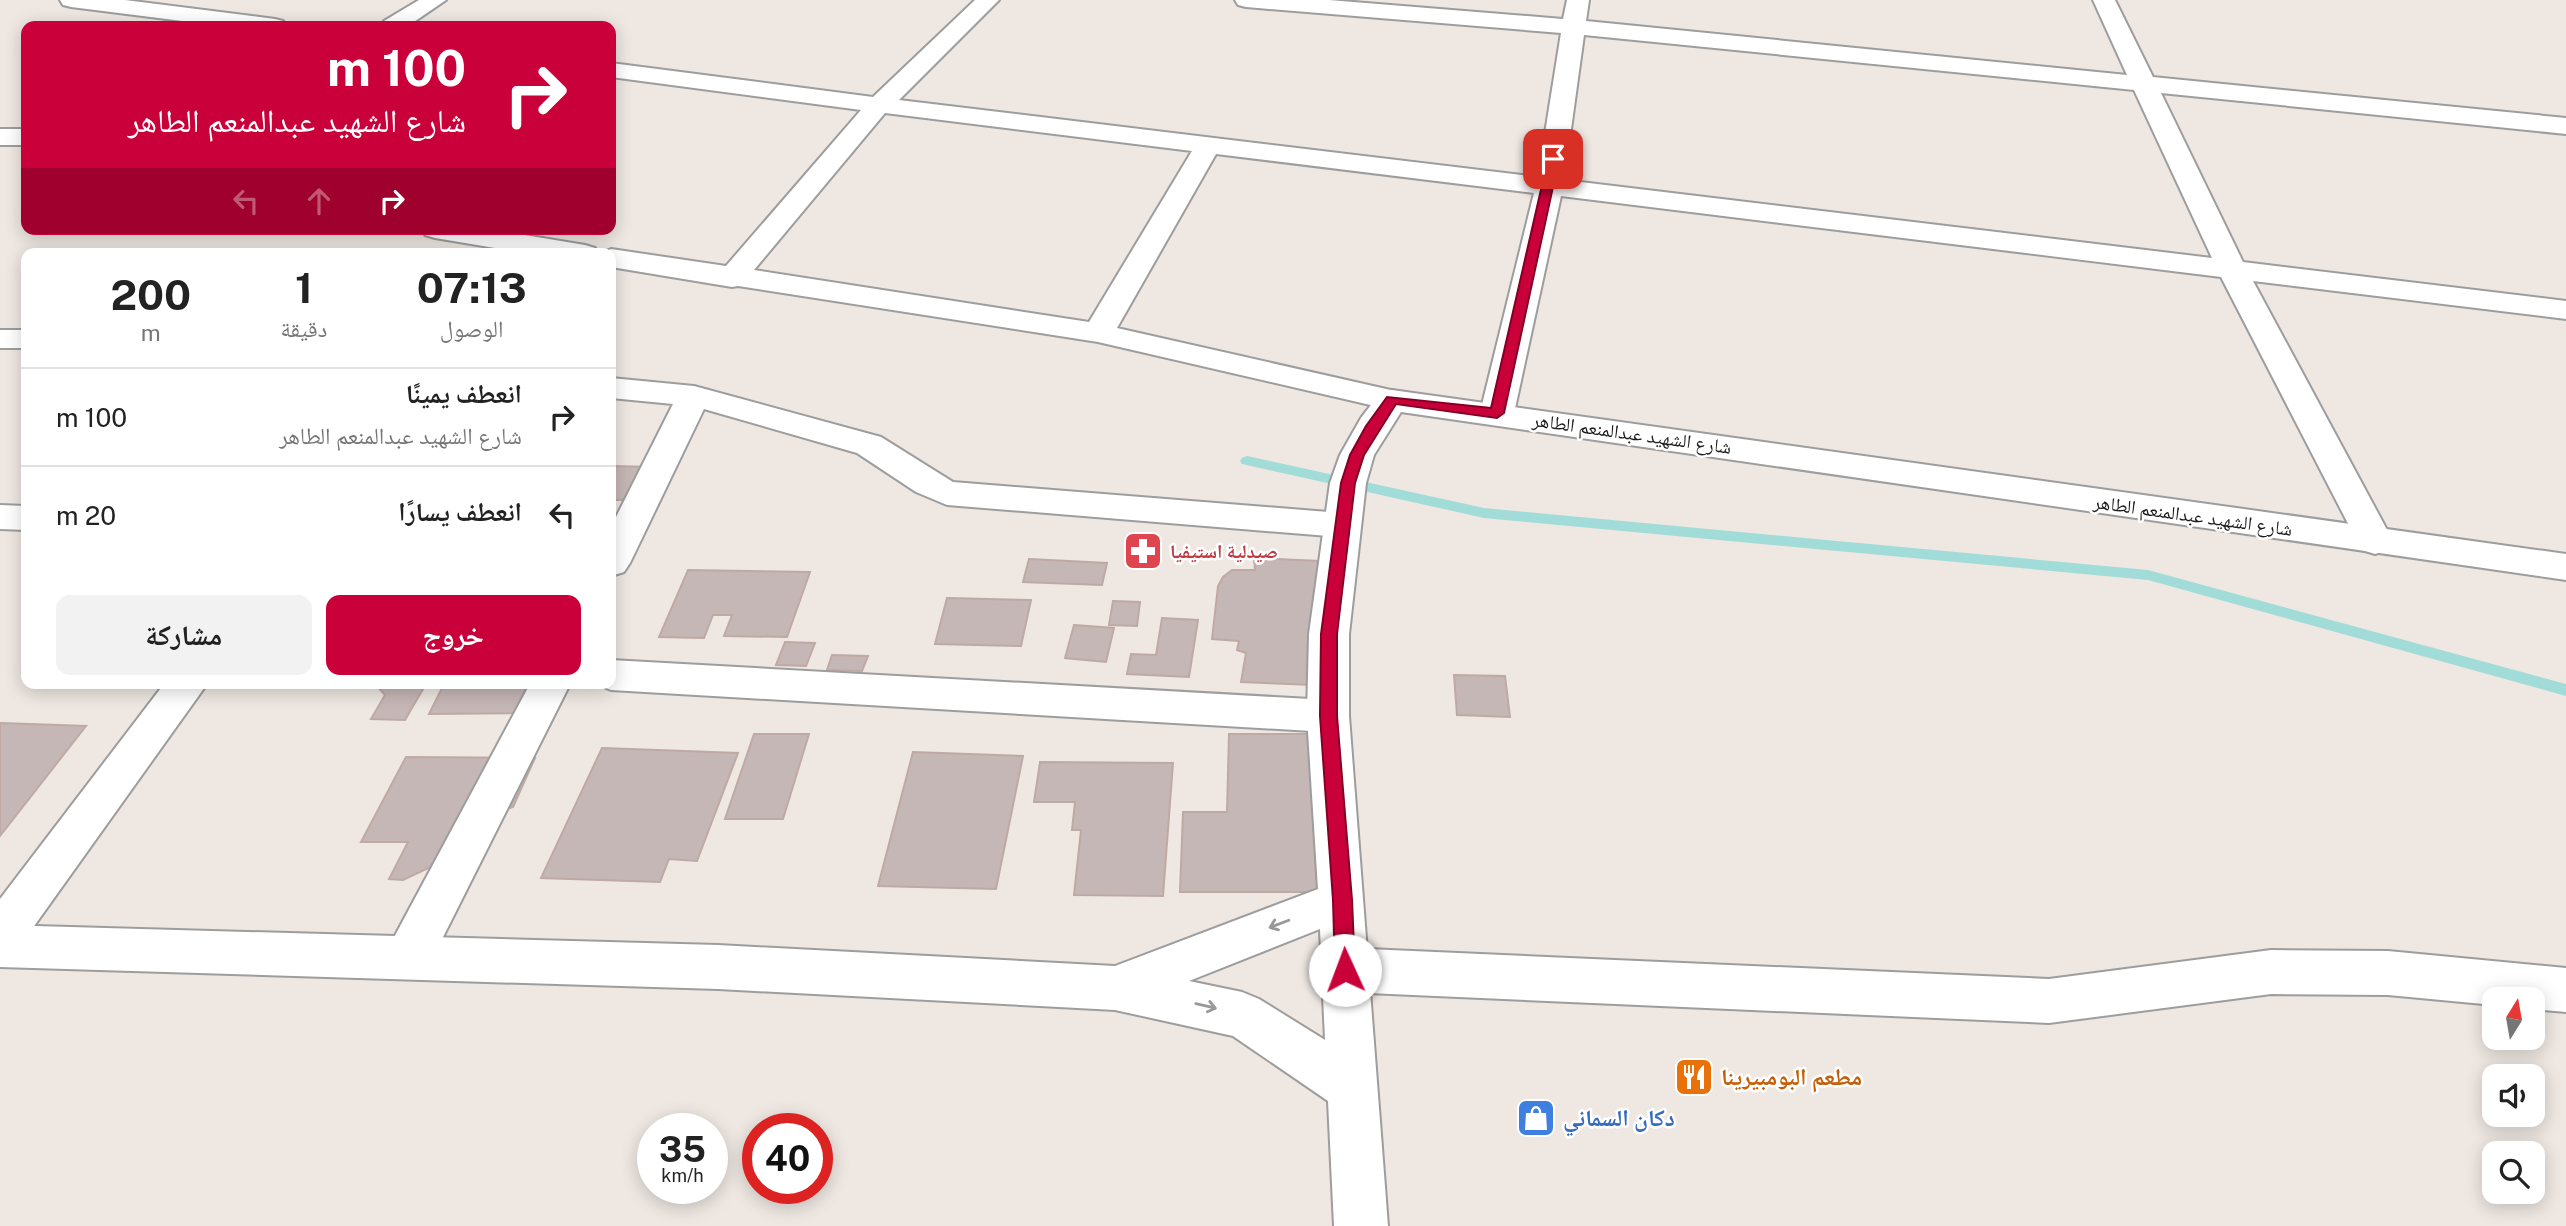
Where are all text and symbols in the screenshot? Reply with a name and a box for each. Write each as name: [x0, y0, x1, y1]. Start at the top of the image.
text: 100 m: [327, 39, 466, 97]
icon: right: [490, 49, 581, 140]
text: شارع الشهيد عبدالمنعم الطاهر: [128, 102, 466, 139]
pin: [1523, 129, 1583, 189]
icon: arrive: [1534, 140, 1572, 178]
icon: left: [227, 182, 265, 220]
icon: ahead: [300, 182, 338, 220]
icon: right: [373, 182, 411, 220]
text: 1: [295, 263, 313, 312]
text: 07:13: [417, 263, 527, 312]
text: 200: [110, 270, 191, 319]
text: دقيقة: [281, 315, 327, 342]
text: الوصول: [440, 315, 503, 342]
text: m: [141, 319, 161, 346]
text: انعطف يمينًا: [406, 378, 522, 409]
icon: right: [543, 398, 581, 436]
text: 100 m: [56, 402, 127, 433]
street label: شارع الشهيد عبدالمنعم الطاهر: [1530, 408, 1733, 460]
text: شارع الشهيد عبدالمنعم الطاهر: [279, 422, 522, 449]
street label: شارع الشهيد عبدالمنعم الطاهر: [2091, 490, 2294, 542]
text: انعطف يسارًا: [398, 496, 522, 527]
icon: left: [543, 496, 581, 534]
text: 20 m: [56, 500, 116, 531]
pharmacy icon: صيدلية استيفيا: [1122, 530, 1164, 572]
place label: صيدلية استيفيا: [1170, 540, 1278, 563]
button: مشاركة: [56, 595, 312, 675]
button: خروج: [326, 595, 581, 675]
one-way arrow: [1268, 919, 1290, 932]
position arrow: [1308, 933, 1382, 1007]
north arrow: [2482, 987, 2544, 1050]
map controls: [2482, 987, 2545, 1204]
one-way arrow: [1194, 1000, 1217, 1013]
restaurant icon: مطعم البومبيرينا: [1673, 1056, 1715, 1098]
place label: مطعم البومبيرينا: [1721, 1063, 1862, 1093]
button: sound: [2482, 1064, 2545, 1127]
shop icon: دكان السماني: [1515, 1097, 1557, 1139]
place label: دكان السماني: [1563, 1104, 1675, 1137]
speed limit sign: 40: [742, 1113, 833, 1204]
text: 35: [659, 1129, 706, 1170]
button: search: [2482, 1141, 2545, 1204]
text: km/h: [661, 1165, 704, 1186]

